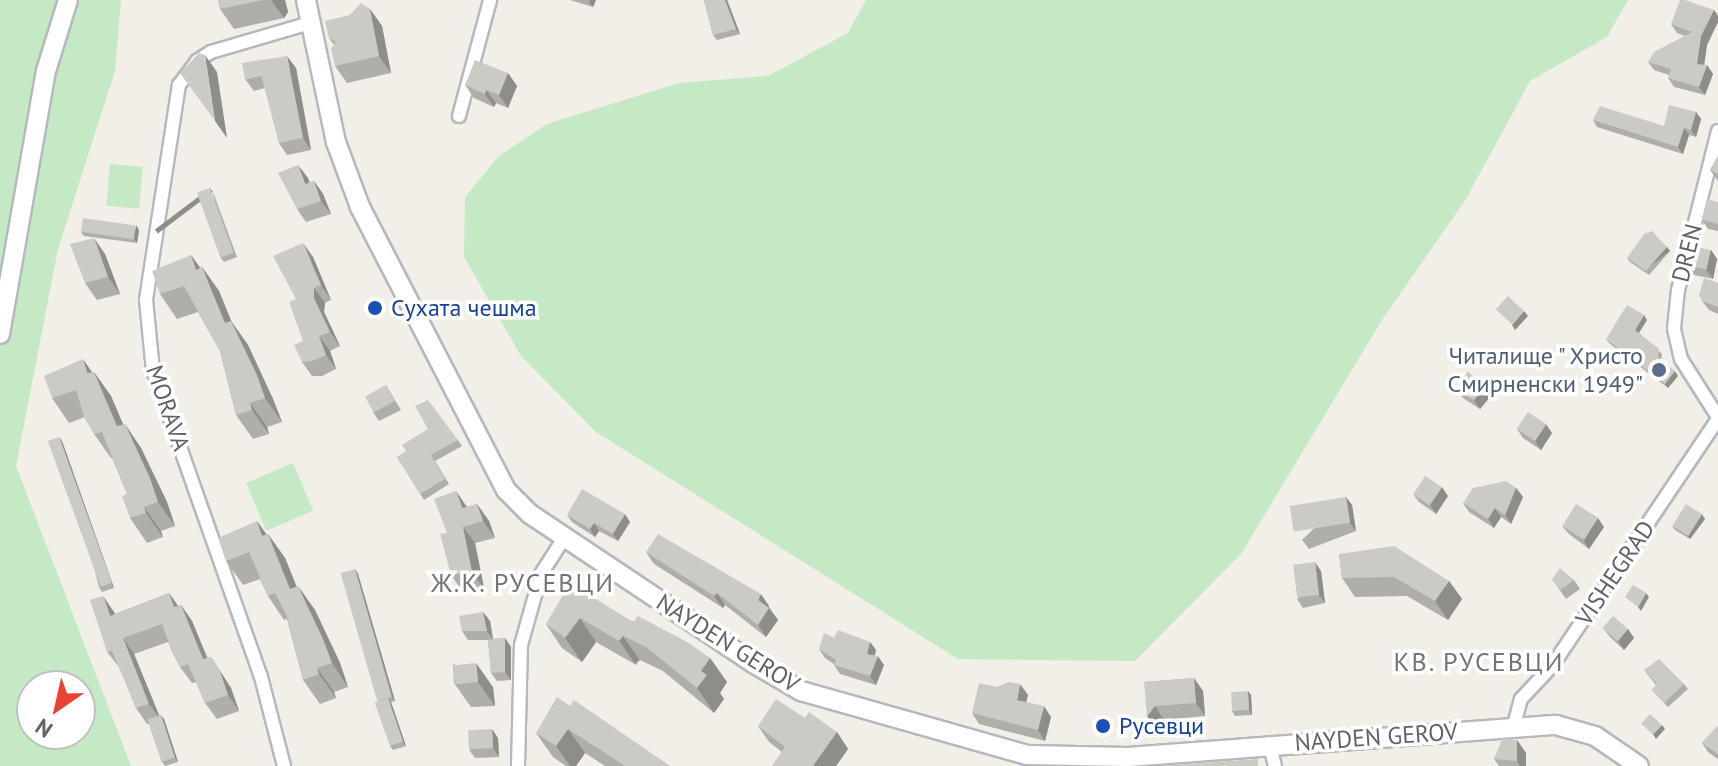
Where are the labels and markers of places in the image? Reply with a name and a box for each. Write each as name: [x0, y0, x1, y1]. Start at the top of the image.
place label: Сухата чешма: [391, 294, 537, 322]
marker: Сухата чешма: [366, 299, 384, 317]
place label: Читалище " Христо Смирненски 1949": [1444, 342, 1643, 398]
marker: Читалище " Христо Смирненски 1949": [1650, 361, 1668, 379]
place label: Русевци: [1119, 712, 1204, 740]
marker: Русевци: [1094, 717, 1112, 735]

